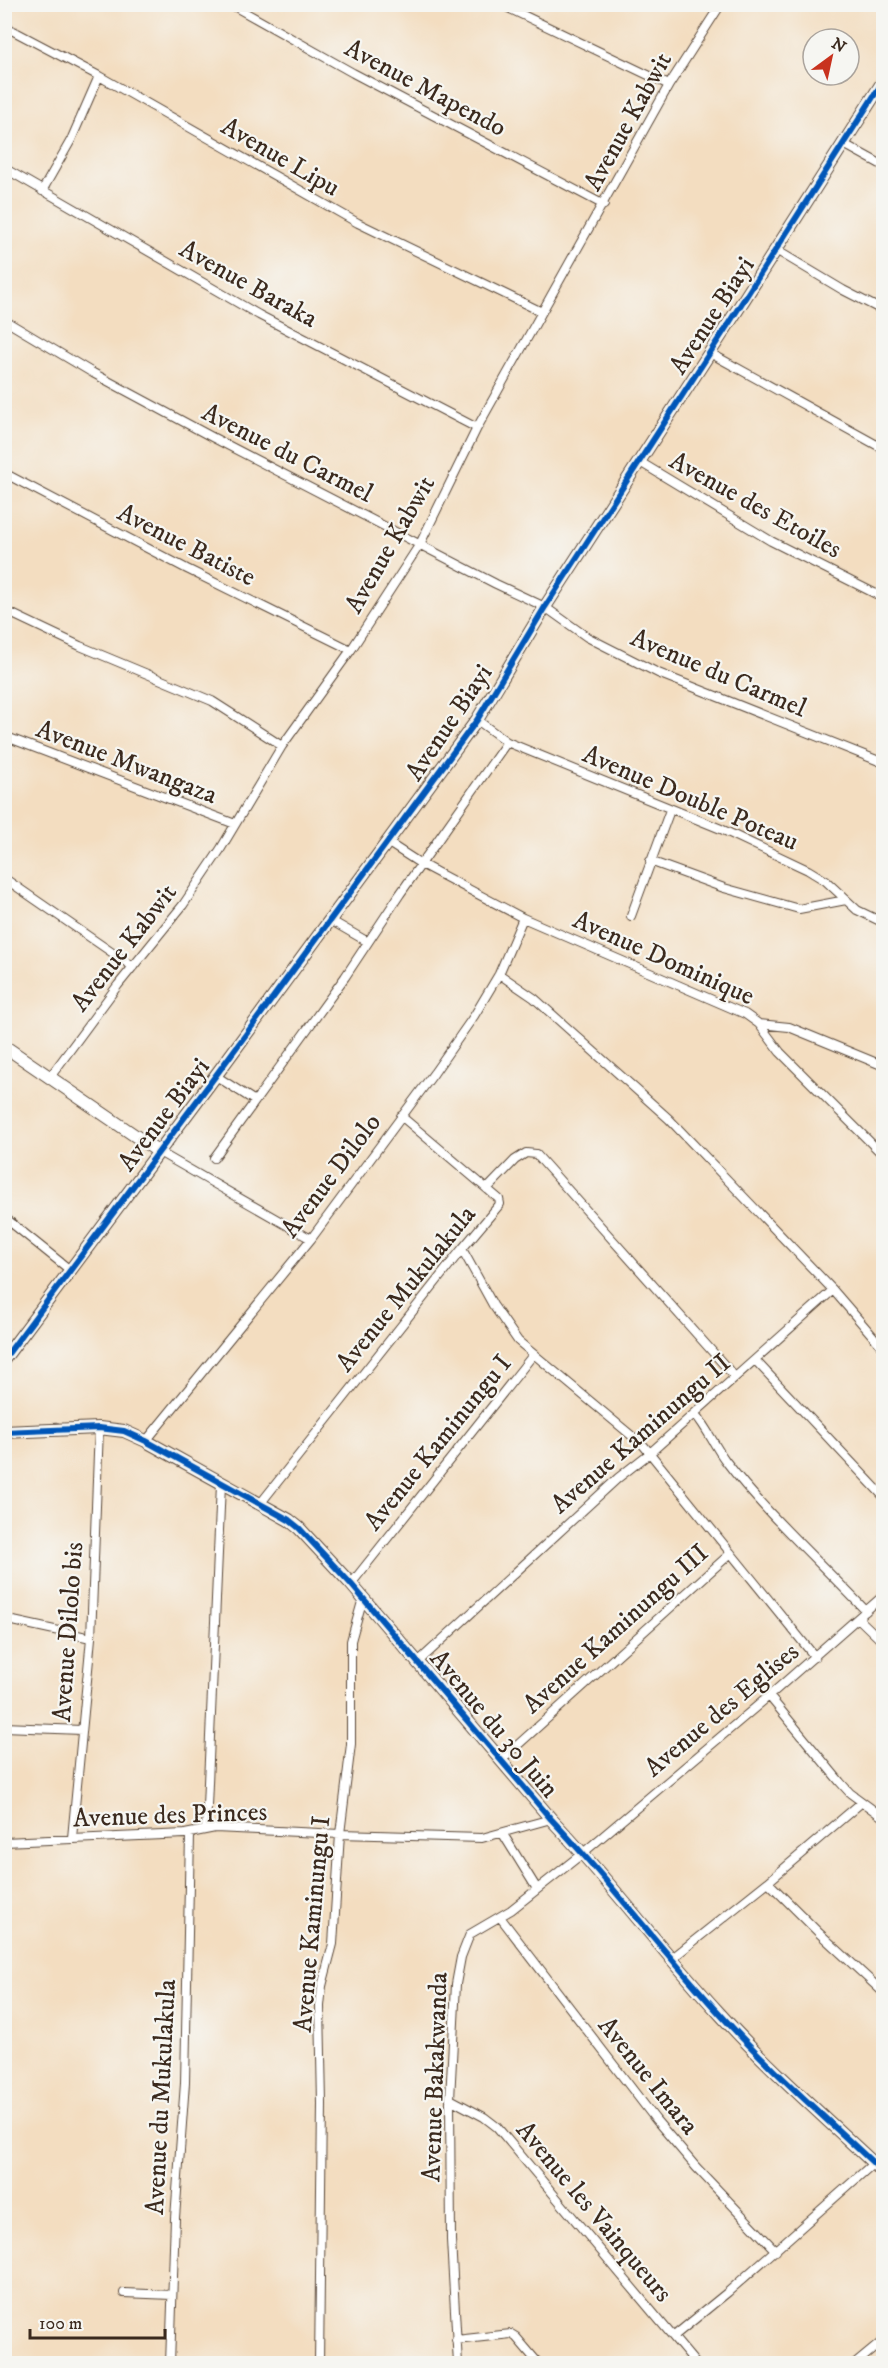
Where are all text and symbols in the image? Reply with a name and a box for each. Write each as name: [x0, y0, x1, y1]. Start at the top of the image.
north arrow: [801, 27, 861, 87]
street label: Avenue Mapendo: [339, 32, 512, 145]
text: N: [828, 33, 850, 57]
street label: Avenue Kabwit: [577, 47, 680, 197]
street label: Avenue Lipu: [215, 110, 345, 204]
street label: Avenue Baraka: [174, 233, 323, 336]
street label: Avenue Biayi: [662, 251, 762, 381]
street label: Avenue du Carmel: [196, 396, 379, 511]
street label: Avenue des Etoiles: [663, 444, 847, 566]
street label: Avenue Kabwit: [338, 470, 443, 619]
street label: Avenue Batiste: [112, 496, 261, 594]
street label: Avenue du Carmel: [626, 622, 811, 725]
street label: Avenue Biayi: [398, 658, 500, 787]
street label: Avenue Mwangaza: [31, 713, 222, 812]
street label: Avenue Double Poteau: [578, 738, 803, 859]
street label: Avenue Kabwit: [64, 877, 184, 1019]
street label: Avenue Dominique: [567, 904, 759, 1013]
street label: Avenue Biayi: [111, 1052, 218, 1178]
street label: Avenue Dilolo: [274, 1107, 389, 1245]
street label: Avenue Mukulakula: [329, 1199, 483, 1379]
street label: Avenue Kaminungu II: [544, 1347, 738, 1521]
street label: Avenue Kaminungu I: [357, 1348, 519, 1538]
street label: Avenue Kaminungu III: [516, 1537, 716, 1721]
street label: Avenue Dilolo bis: [46, 1541, 91, 1723]
street label: Avenue des Eglises: [638, 1636, 806, 1785]
street label: Avenue du 30 Juin: [422, 1643, 566, 1805]
street label: Avenue des Princes: [72, 1796, 268, 1835]
street label: Avenue Kaminungu I: [287, 1815, 338, 2034]
street label: Avenue Bakakwanda: [415, 1972, 456, 2183]
street label: Avenue du Mukulakula: [139, 1978, 184, 2216]
street label: Avenue Imara: [590, 2010, 706, 2142]
street label: Avenue les Vainqueurs: [508, 2115, 679, 2309]
scale bar: [30, 2302, 165, 2340]
text: 100 m: [39, 2313, 82, 2335]

